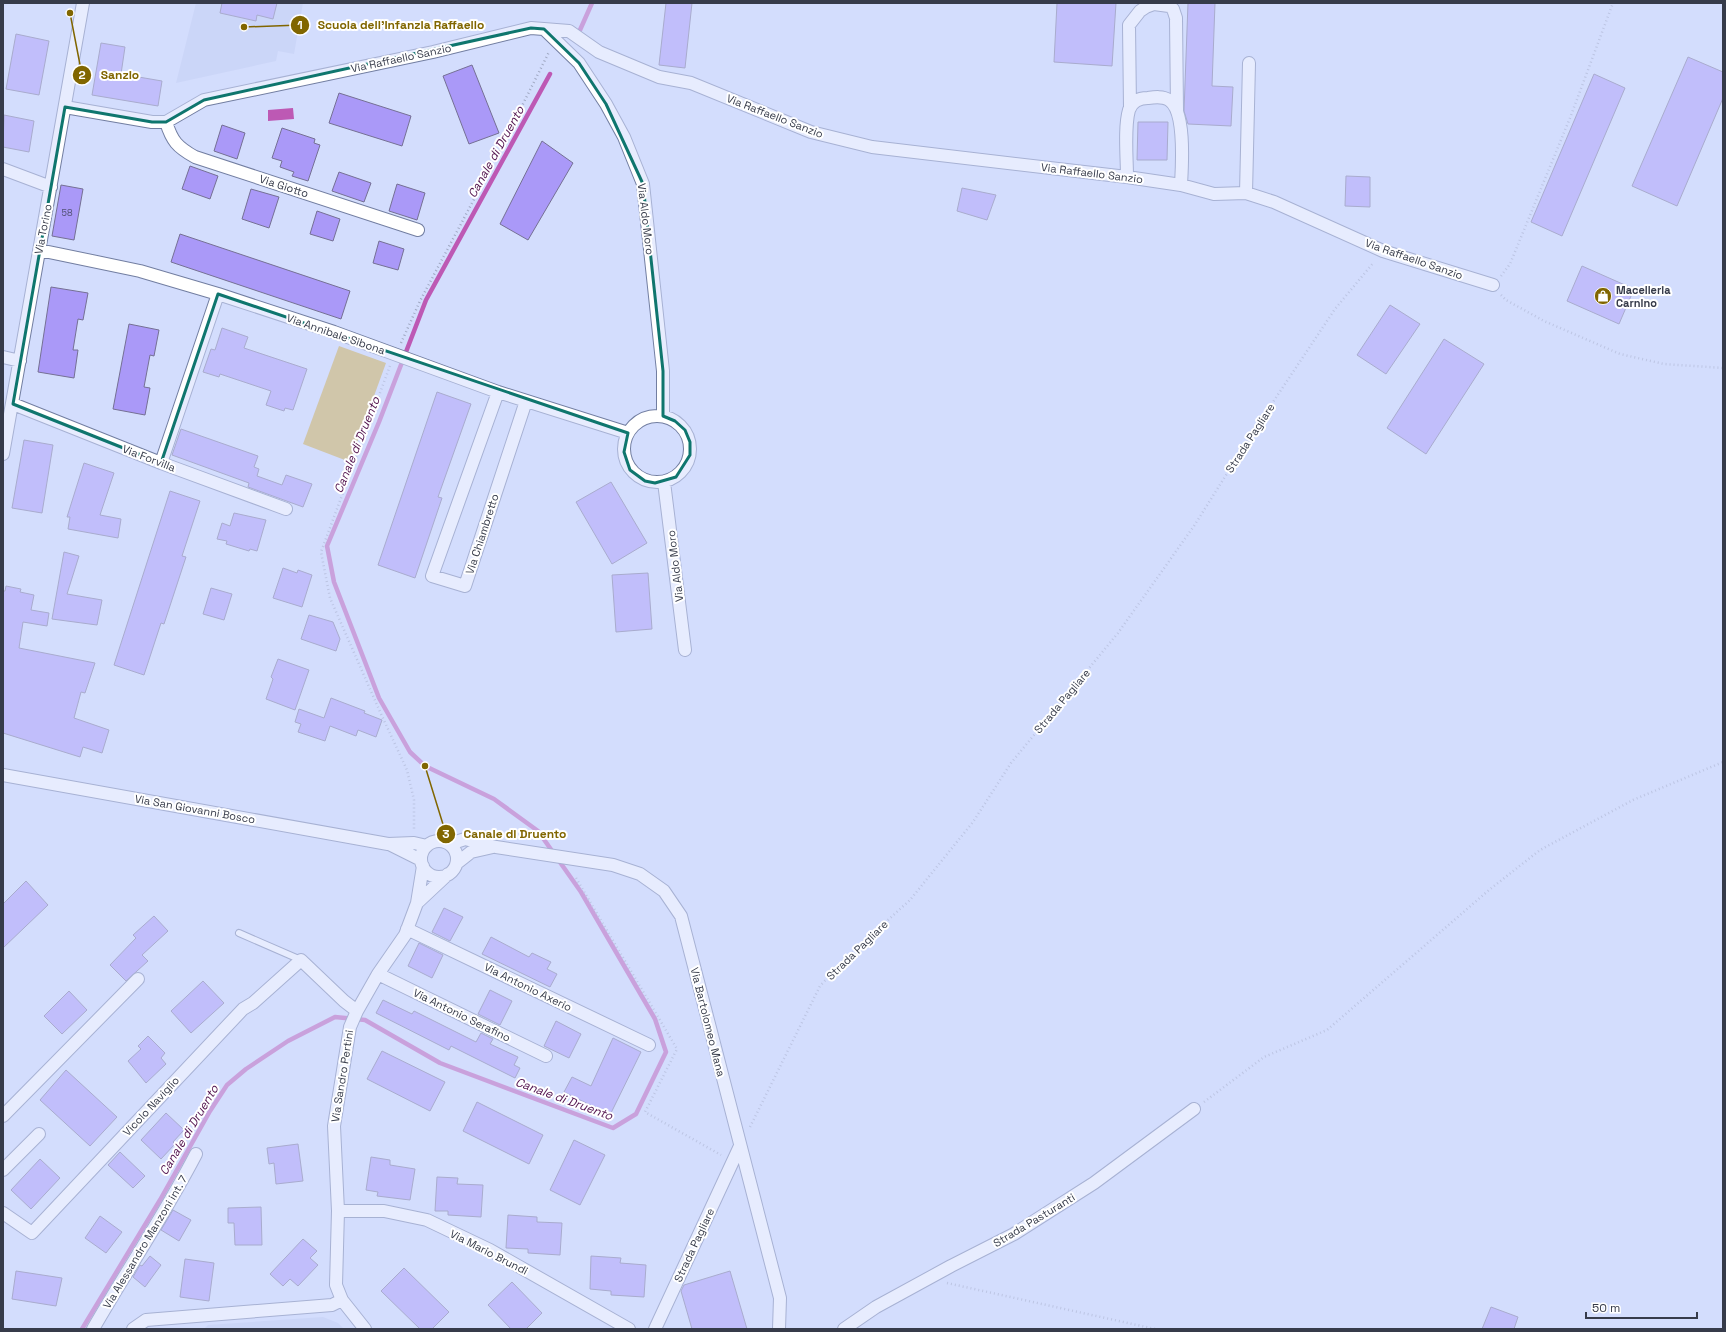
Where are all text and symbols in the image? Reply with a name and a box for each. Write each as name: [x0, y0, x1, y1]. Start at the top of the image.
callout: Scuola dell'Infanzia Raffaello: [290, 13, 492, 37]
text: 1: [297, 17, 303, 33]
text: Scuola dell'Infanzia Raffaello: [318, 17, 484, 33]
street label: Via Raffaello Sanzio: [349, 40, 453, 76]
callout: Sanzio: [72, 63, 147, 87]
text: 2: [78, 67, 86, 83]
text: Sanzio: [101, 67, 139, 83]
street label: Via Raffaello Sanzio: [725, 91, 826, 141]
water label: Canale di Druento: [464, 103, 528, 201]
street label: Via Raffaello Sanzio: [1040, 160, 1144, 186]
street label: Via Giotto: [258, 171, 311, 201]
street label: Via Aldo Moro: [635, 182, 657, 256]
street label: Via Torino: [31, 202, 55, 255]
house number: 58: [62, 207, 73, 219]
street label: Via Raffaello Sanzio: [1363, 236, 1465, 282]
place label: Macelleria Carnino: [1616, 283, 1671, 310]
shop icon: Macelleria Carnino: [1593, 286, 1613, 306]
street label: Via Annibale Sibona: [285, 311, 388, 358]
water label: Canale di Druento: [330, 394, 384, 496]
street label: Strada Pagliare: [1222, 401, 1278, 475]
street label: Via Forvilla: [120, 441, 178, 475]
street label: Via Chiambretto: [462, 492, 502, 576]
street label: Via Aldo Moro: [664, 529, 686, 603]
street label: Strada Pagliare: [1031, 666, 1093, 736]
street label: Via San Giovanni Bosco: [134, 792, 257, 827]
callout: Canale di Druento: [436, 822, 574, 846]
text: 3: [442, 826, 450, 842]
text: Canale di Druento: [464, 826, 566, 842]
street label: Strada Pagliare: [823, 917, 891, 983]
street label: Via Antonio Axerio: [482, 960, 574, 1014]
street label: Via Bartolomeo Mana: [688, 966, 729, 1079]
street label: Via Antonio Serafino: [411, 985, 513, 1045]
street label: Via Sandro Pertini: [328, 1028, 356, 1123]
street label: Vicolo Naviglio: [120, 1073, 182, 1139]
water label: Canale di Druento: [513, 1074, 615, 1124]
water label: Canale di Druento: [156, 1081, 223, 1178]
street label: Via Alessandro Manzoni int. 7: [100, 1173, 190, 1311]
street label: Strada Pasturanti: [991, 1190, 1078, 1250]
street label: Strada Pagliare: [671, 1206, 717, 1284]
street label: Via Mario Brundi: [448, 1226, 531, 1278]
scale bar: [1586, 1294, 1697, 1320]
text: 50 m: [1592, 1300, 1620, 1316]

